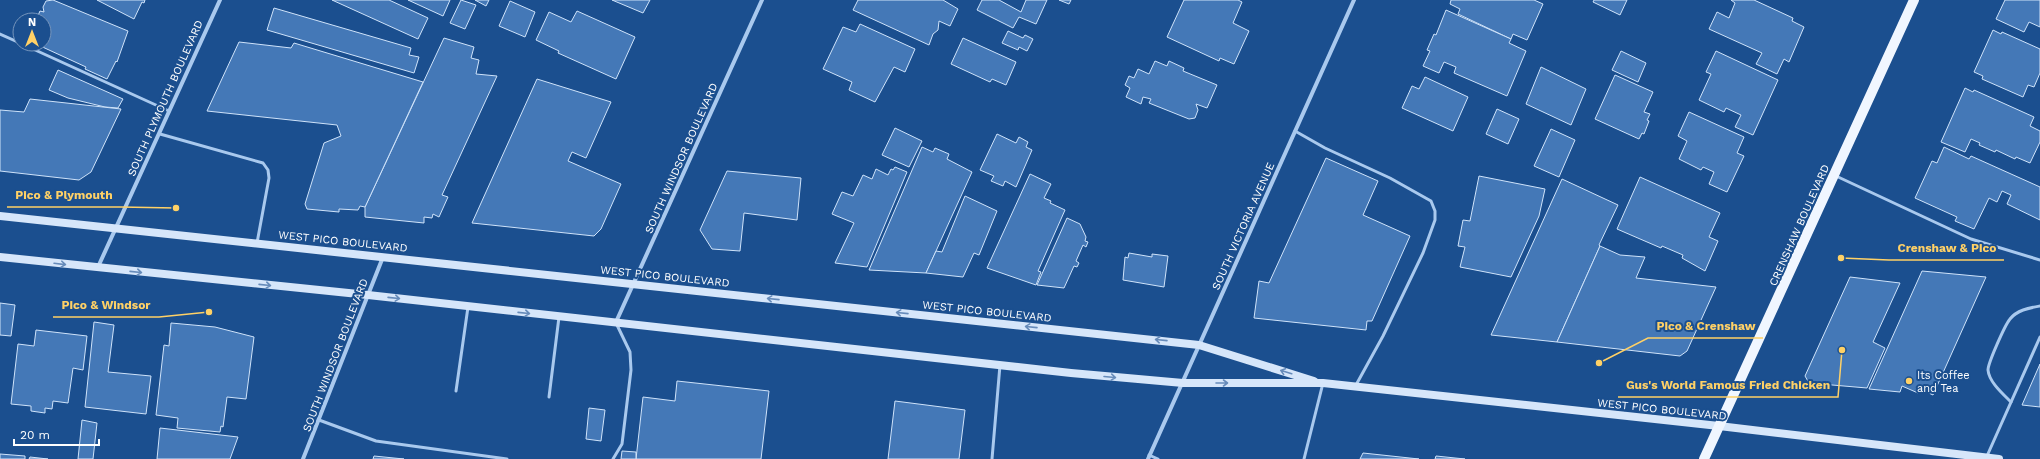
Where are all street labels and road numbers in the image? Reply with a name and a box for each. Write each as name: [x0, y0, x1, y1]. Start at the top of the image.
street label: SOUTH PLYMOUTH BOULEVARD: [125, 18, 206, 178]
street label: SOUTH WINDSOR BOULEVARD: [642, 81, 721, 235]
street label: SOUTH VICTORIA AVENUE: [1209, 160, 1277, 292]
street label: CRENSHAW BOULEVARD: [1767, 162, 1832, 288]
street label: WEST PICO BOULEVARD: [278, 228, 408, 255]
street label: WEST PICO BOULEVARD: [600, 263, 730, 290]
street label: SOUTH WINDSOR BOULEVARD: [300, 277, 371, 434]
street label: WEST PICO BOULEVARD: [922, 298, 1052, 325]
street label: WEST PICO BOULEVARD: [1597, 396, 1727, 423]

